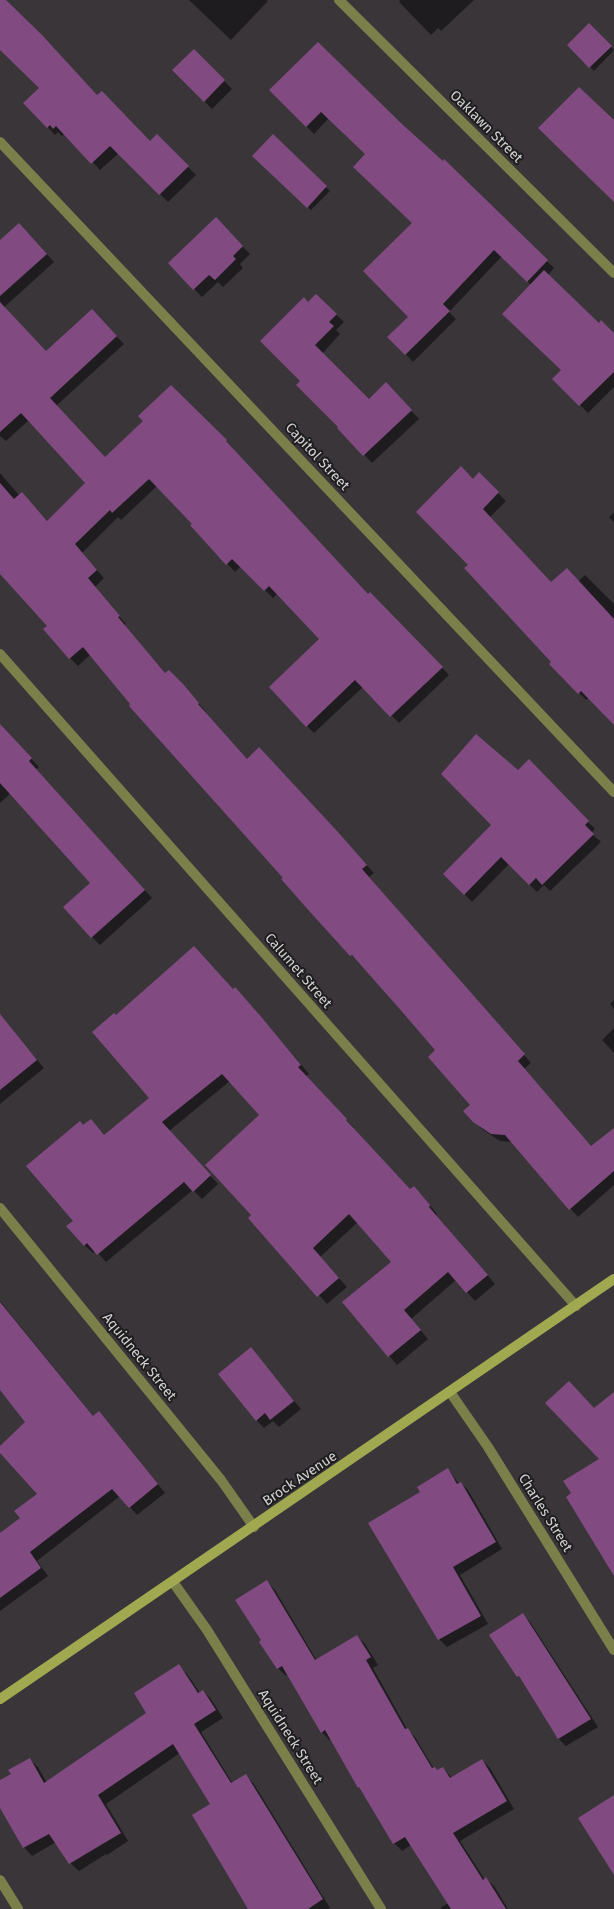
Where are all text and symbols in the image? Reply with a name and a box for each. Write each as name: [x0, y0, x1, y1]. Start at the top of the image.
street label: Oaklawn Street: [446, 87, 526, 167]
street label: Capitol Street: [281, 420, 353, 494]
street label: Calumet Street: [261, 930, 335, 1012]
street label: Aquidneck Street: [98, 1310, 180, 1404]
street label: Brock Avenue: [260, 1448, 340, 1510]
street label: Charles Street: [514, 1471, 576, 1555]
street label: Aquidneck Street: [254, 1687, 326, 1787]

